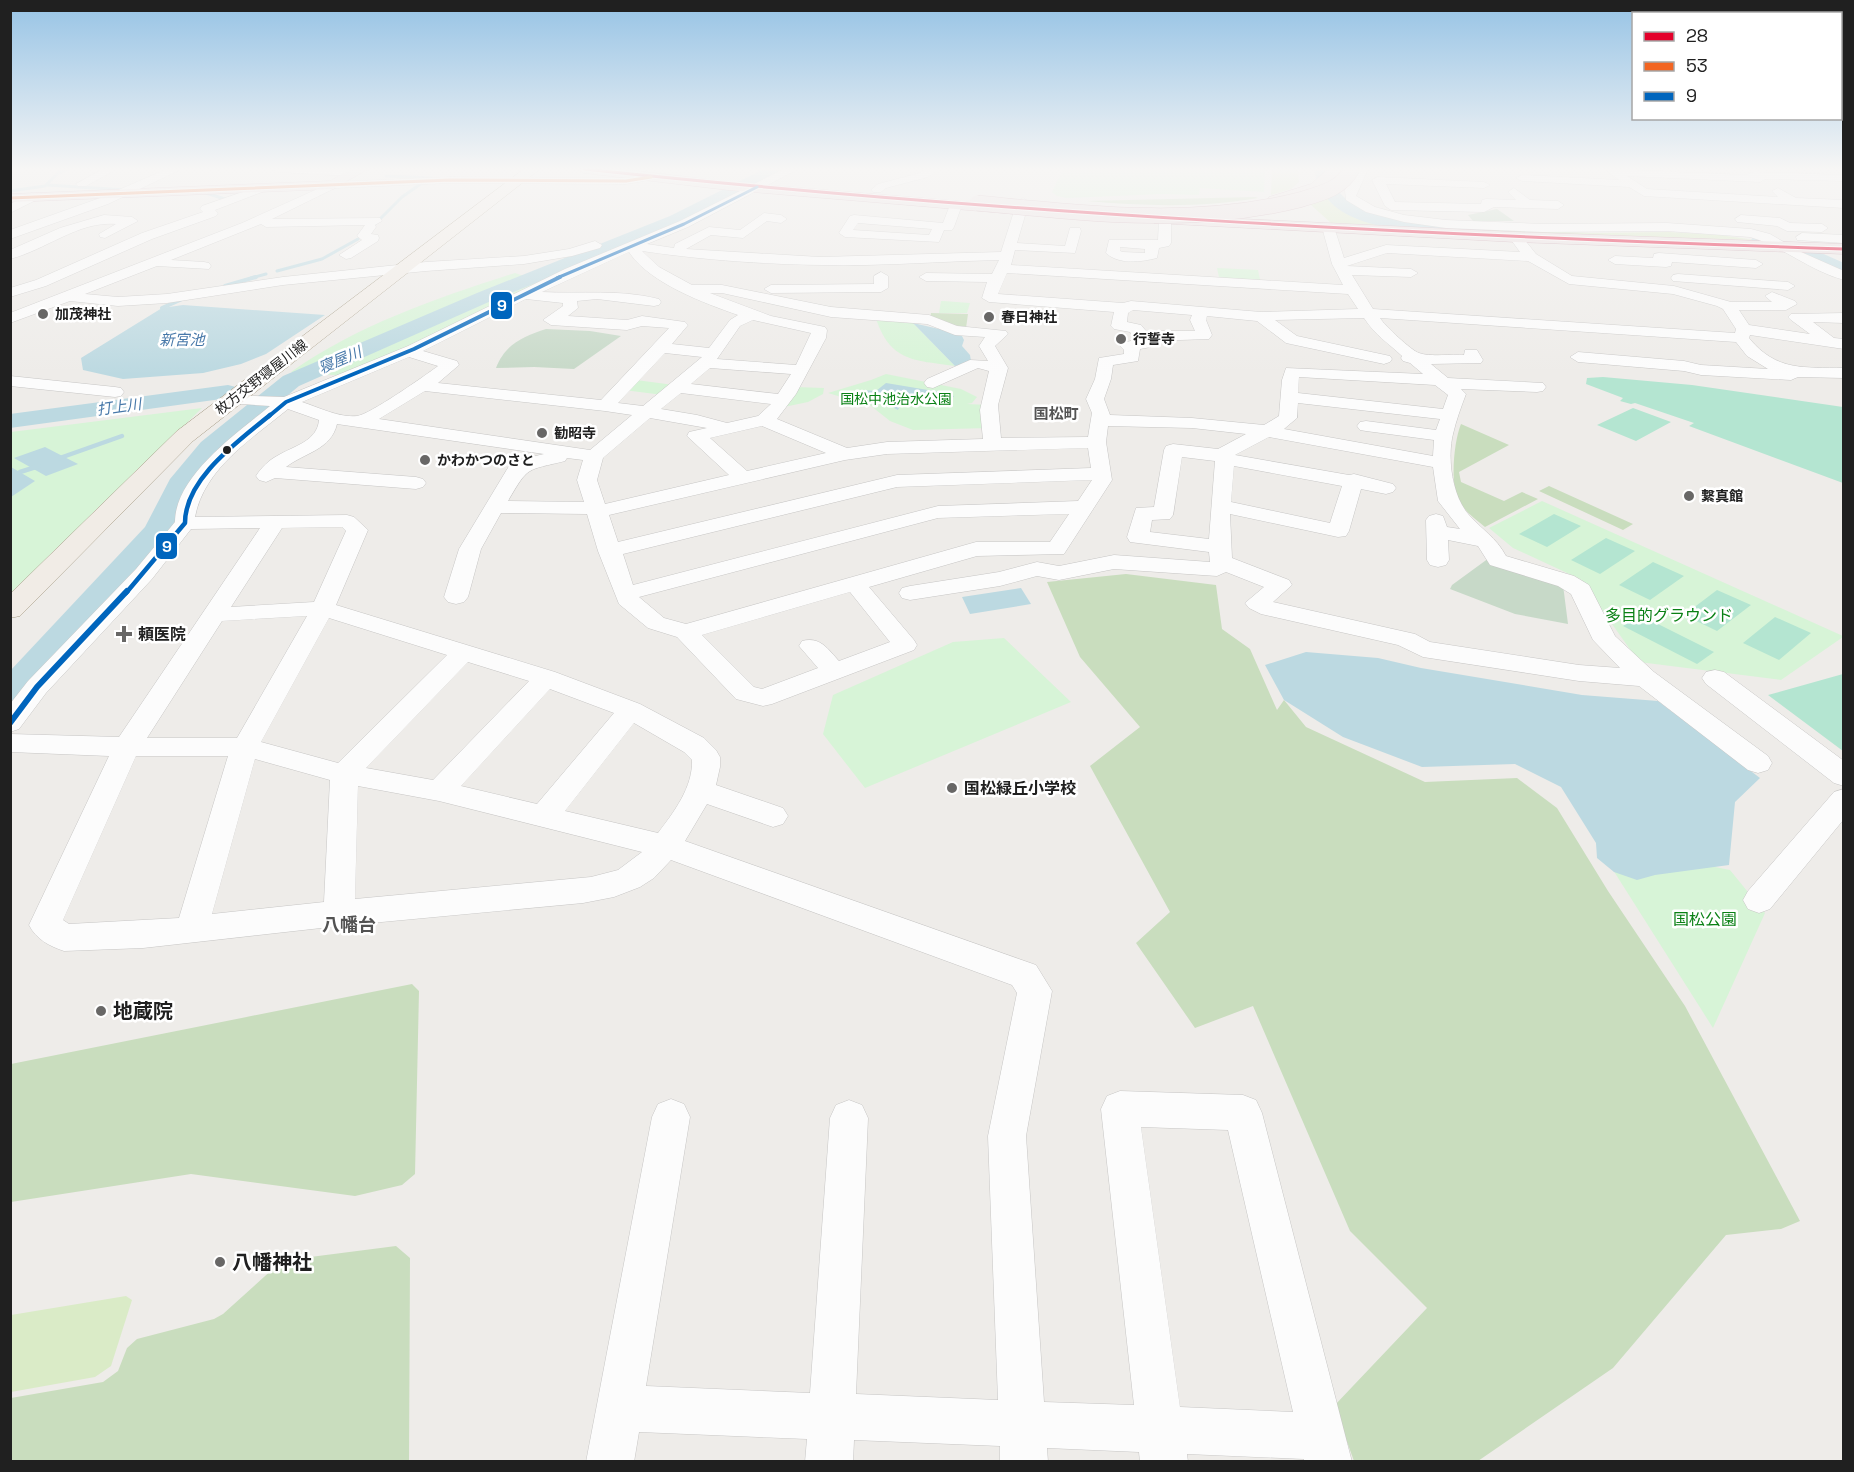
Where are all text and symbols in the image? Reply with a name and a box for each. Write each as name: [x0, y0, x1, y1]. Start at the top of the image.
legend: [1632, 12, 1842, 120]
text: 28: [1686, 24, 1708, 47]
text: 53: [1686, 54, 1708, 77]
text: 9: [1686, 84, 1697, 107]
line badge: 9: [490, 291, 513, 320]
text: 9: [497, 295, 507, 316]
place label: 加茂神社: [55, 305, 111, 323]
marker: 加茂神社: [36, 307, 50, 321]
place label: 春日神社: [1001, 308, 1057, 326]
marker: 春日神社: [982, 310, 996, 324]
water label: 新宮池: [159, 330, 206, 349]
place label: 行誓寺: [1133, 330, 1175, 348]
marker: 行誓寺: [1114, 332, 1128, 346]
street label: 枚方交野寝屋川線: [211, 335, 311, 419]
water label: 寝屋川: [315, 341, 366, 377]
park label: 国松中池治水公園: [840, 390, 952, 408]
water label: 打上川: [95, 394, 145, 419]
district label: 国松町: [1033, 404, 1079, 423]
place label: 勧昭寺: [554, 424, 596, 442]
marker: 勧昭寺: [535, 426, 549, 440]
unlabelled marker: [221, 444, 233, 456]
place label: かわかつのさと: [437, 451, 535, 469]
marker: かわかつのさと: [418, 453, 432, 467]
place label: 繋真館: [1701, 487, 1743, 505]
marker: 繋真館: [1682, 489, 1696, 503]
line badge: 9: [155, 532, 178, 560]
text: 9: [162, 536, 172, 557]
park label: 多目的グラウンド: [1605, 605, 1733, 626]
place label: 頼医院: [138, 624, 186, 645]
marker: 頼医院: [115, 625, 133, 643]
place label: 国松緑丘小学校: [964, 778, 1076, 799]
marker: 国松緑丘小学校: [945, 781, 959, 795]
park label: 国松公園: [1673, 909, 1737, 930]
district label: 八幡台: [322, 913, 376, 936]
place label: 地蔵院: [113, 998, 173, 1024]
marker: 地蔵院: [94, 1004, 108, 1018]
place label: 八幡神社: [232, 1249, 312, 1275]
marker: 八幡神社: [213, 1255, 227, 1269]

